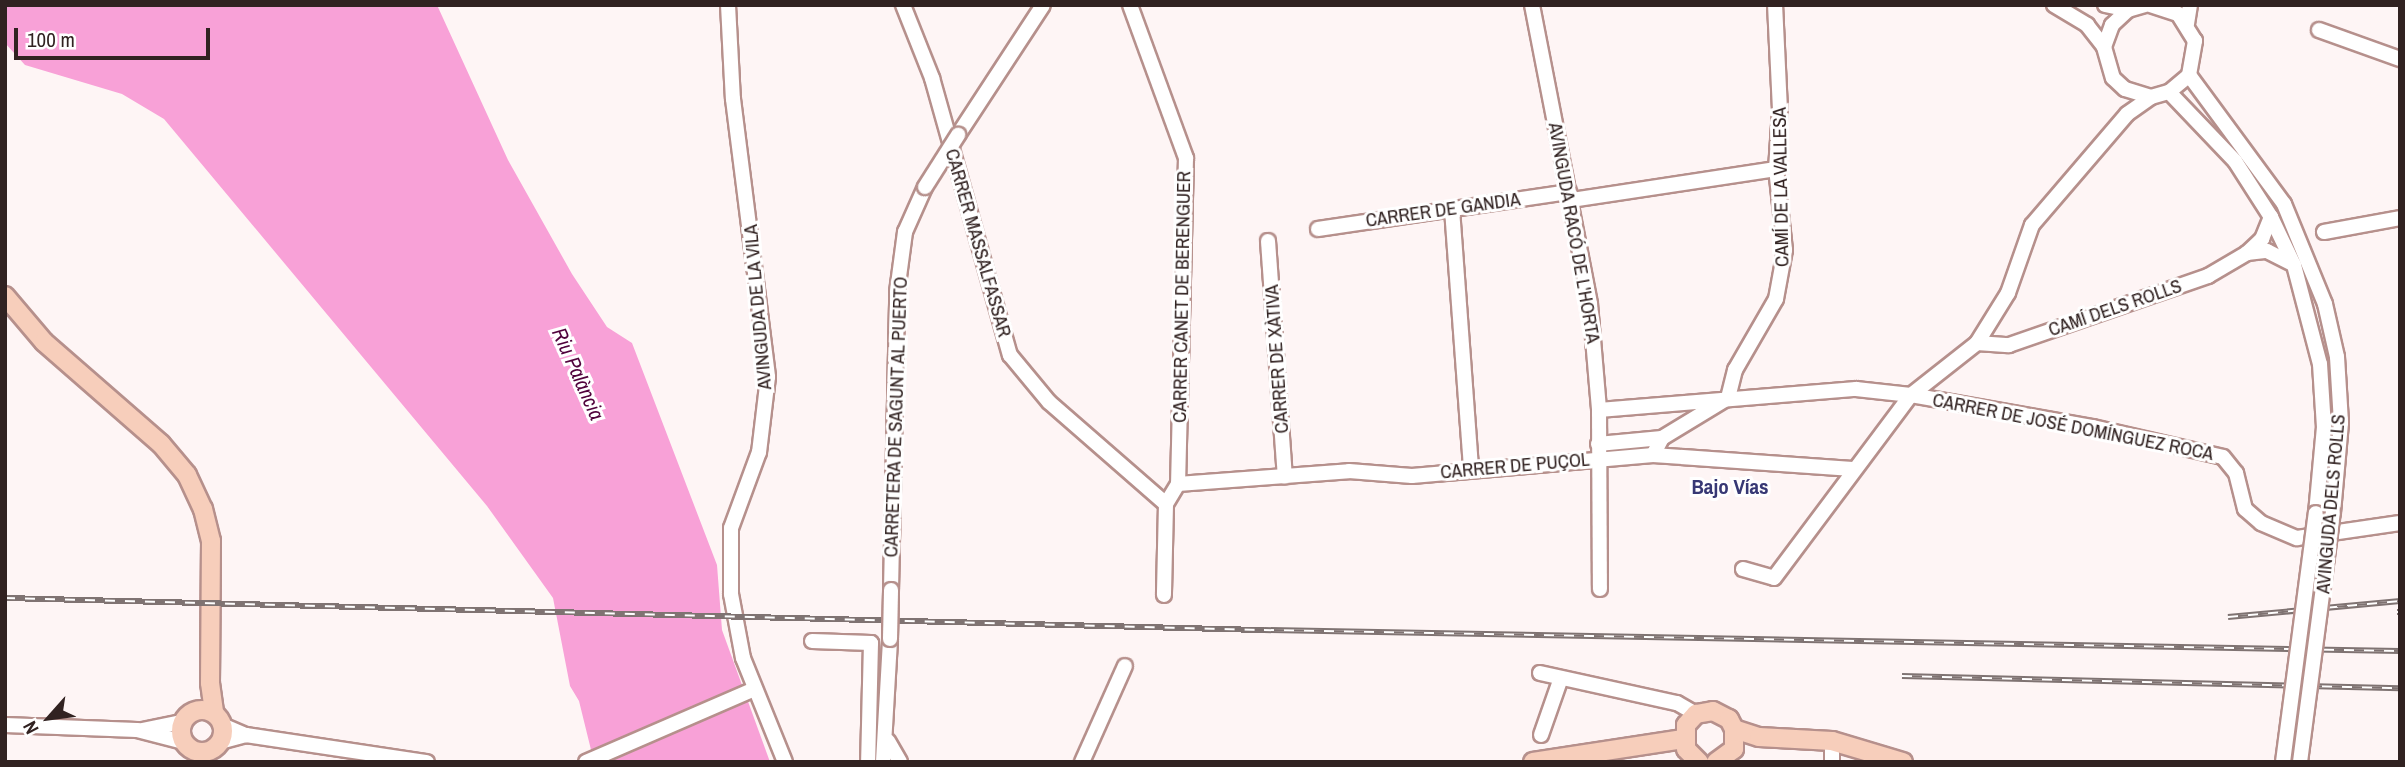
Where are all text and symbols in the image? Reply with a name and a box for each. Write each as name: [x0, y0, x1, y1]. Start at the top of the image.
scale bar: [18, 14, 214, 58]
text: 100 m: [27, 25, 75, 54]
street label: CAMÍ DE LA VALLESA: [1768, 106, 1794, 268]
street label: AVINGUDA RACÓ DE L'HORTA: [1543, 120, 1605, 346]
street label: CARRER MASSALFASSAR: [940, 146, 1016, 340]
street label: CARRER CANET DE BERENGUER: [1168, 171, 1196, 423]
street label: CARRER DE GANDIA: [1364, 188, 1522, 232]
street label: AVINGUDA DE LA VILA: [739, 222, 777, 392]
street label: CARRETERA DE SAGUNT AL PUERTO: [880, 275, 912, 559]
street label: CAMÍ DELS ROLLS: [2045, 275, 2185, 341]
street label: CARRER DE XÀTIVA: [1260, 284, 1294, 434]
water label: Riu Palància: [546, 324, 610, 424]
street label: CARRER DE JOSÉ DOMÍNGUEZ ROCA: [1931, 389, 2215, 465]
street label: AVINGUDA DELS ROLLS: [2312, 413, 2350, 595]
street label: CARRER DE PUÇOL: [1439, 448, 1591, 484]
district label: Bajo Vías: [1691, 474, 1769, 500]
north arrow: [14, 683, 84, 753]
text: N: [16, 717, 45, 739]

